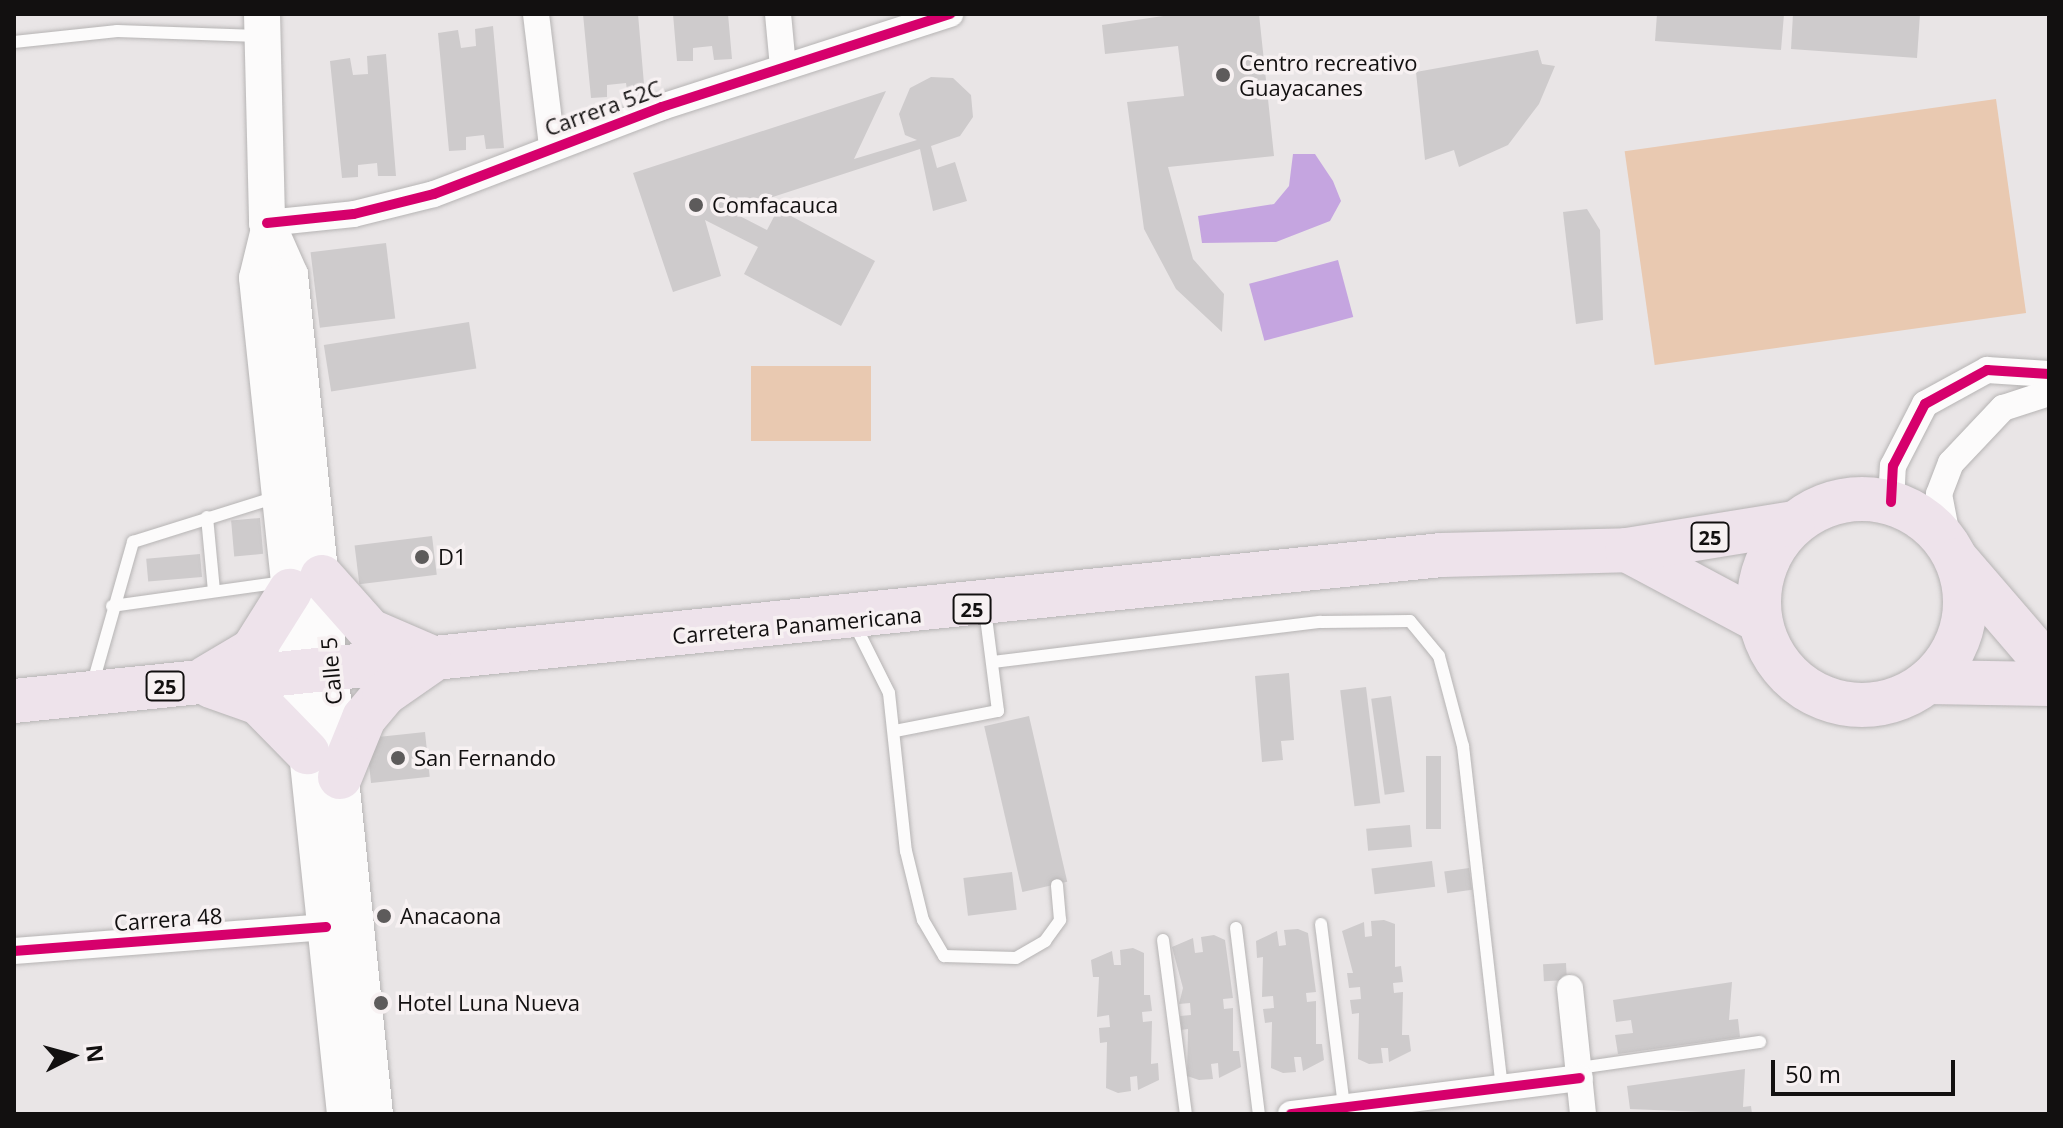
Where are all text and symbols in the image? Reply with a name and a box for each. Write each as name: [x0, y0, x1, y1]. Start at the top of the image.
place label: Centro recreativo Guayacanes: [1239, 49, 1418, 100]
marker: Centro recreativo Guayacanes: [1214, 66, 1232, 84]
street label: Carrera 52C: [541, 75, 665, 141]
place label: Comfacauca: [712, 192, 838, 218]
marker: Comfacauca: [687, 196, 705, 214]
road number: 25: [1690, 521, 1730, 553]
place label: D1: [438, 544, 467, 570]
marker: D1: [413, 548, 431, 566]
road number: 25: [952, 593, 992, 625]
street label: Carretera Panamericana: [671, 601, 923, 649]
street label: Calle 5: [315, 636, 347, 706]
road number: 25: [145, 670, 185, 702]
place label: San Fernando: [414, 745, 556, 771]
marker: San Fernando: [389, 749, 407, 767]
street label: Carrera 48: [113, 902, 223, 936]
place label: Anacaona: [400, 903, 501, 929]
marker: Anacaona: [375, 907, 393, 925]
place label: Hotel Luna Nueva: [397, 990, 580, 1016]
marker: Hotel Luna Nueva: [372, 994, 390, 1012]
north arrow: [32, 1016, 112, 1096]
text: N: [80, 1043, 112, 1064]
scale bar: [1775, 1044, 1959, 1094]
text: 50 m: [1785, 1057, 1841, 1090]

